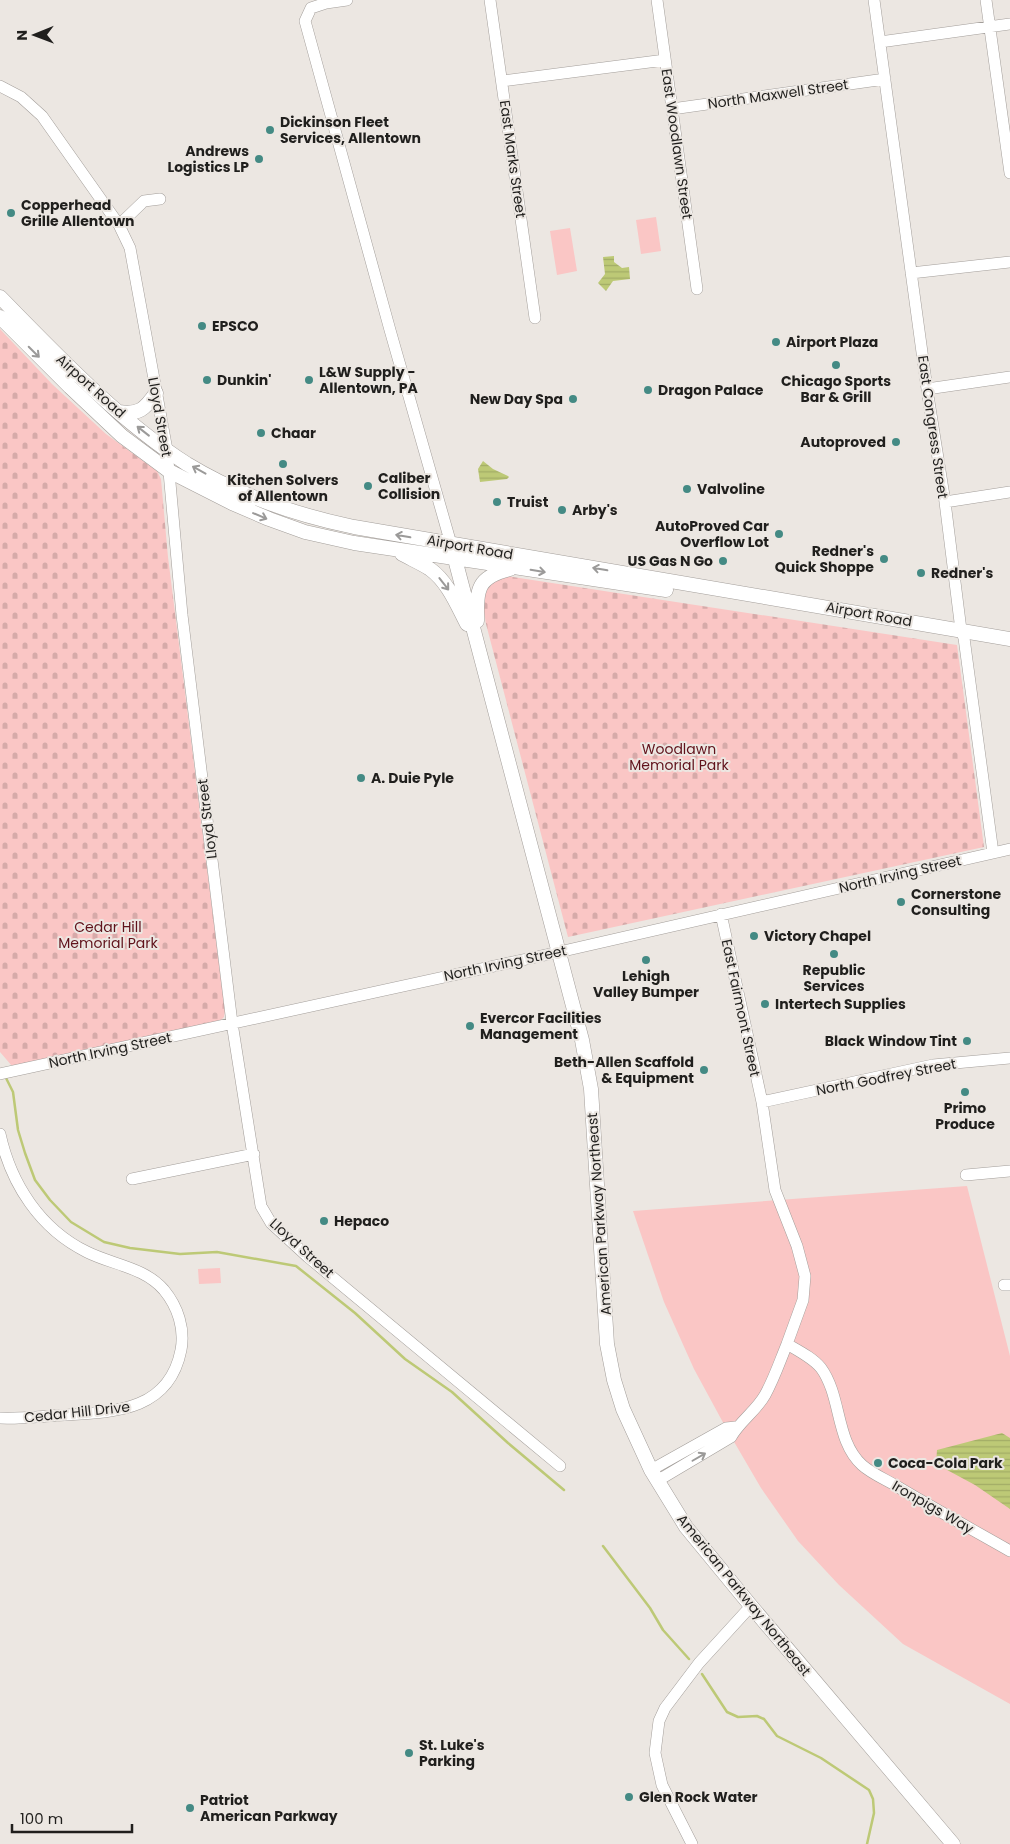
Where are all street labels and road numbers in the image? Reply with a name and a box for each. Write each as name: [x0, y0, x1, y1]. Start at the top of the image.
street label: East Woodlawn Street: [657, 67, 697, 221]
street label: North Maxwell Street: [706, 74, 850, 114]
street label: East Marks Street: [495, 99, 531, 219]
street label: Airport Road: [52, 349, 130, 423]
street label: East Congress Street: [913, 354, 953, 500]
street label: Lloyd Street: [143, 376, 177, 458]
street label: Airport Road: [425, 530, 515, 564]
street label: Airport Road: [824, 597, 914, 631]
street label: Lloyd Street: [192, 778, 222, 860]
street label: North Irving Street: [837, 850, 963, 898]
street label: East Fairmont Street: [717, 937, 765, 1079]
street label: North Irving Street: [442, 940, 568, 986]
street label: North Irving Street: [47, 1027, 173, 1073]
street label: North Godfrey Street: [814, 1054, 958, 1100]
street label: American Parkway Northeast: [582, 1112, 616, 1316]
street label: Lloyd Street: [265, 1214, 339, 1282]
street label: Cedar Hill Drive: [23, 1396, 131, 1427]
street label: Ironpigs Way: [889, 1476, 978, 1538]
street label: American Parkway Northeast: [672, 1510, 816, 1680]

